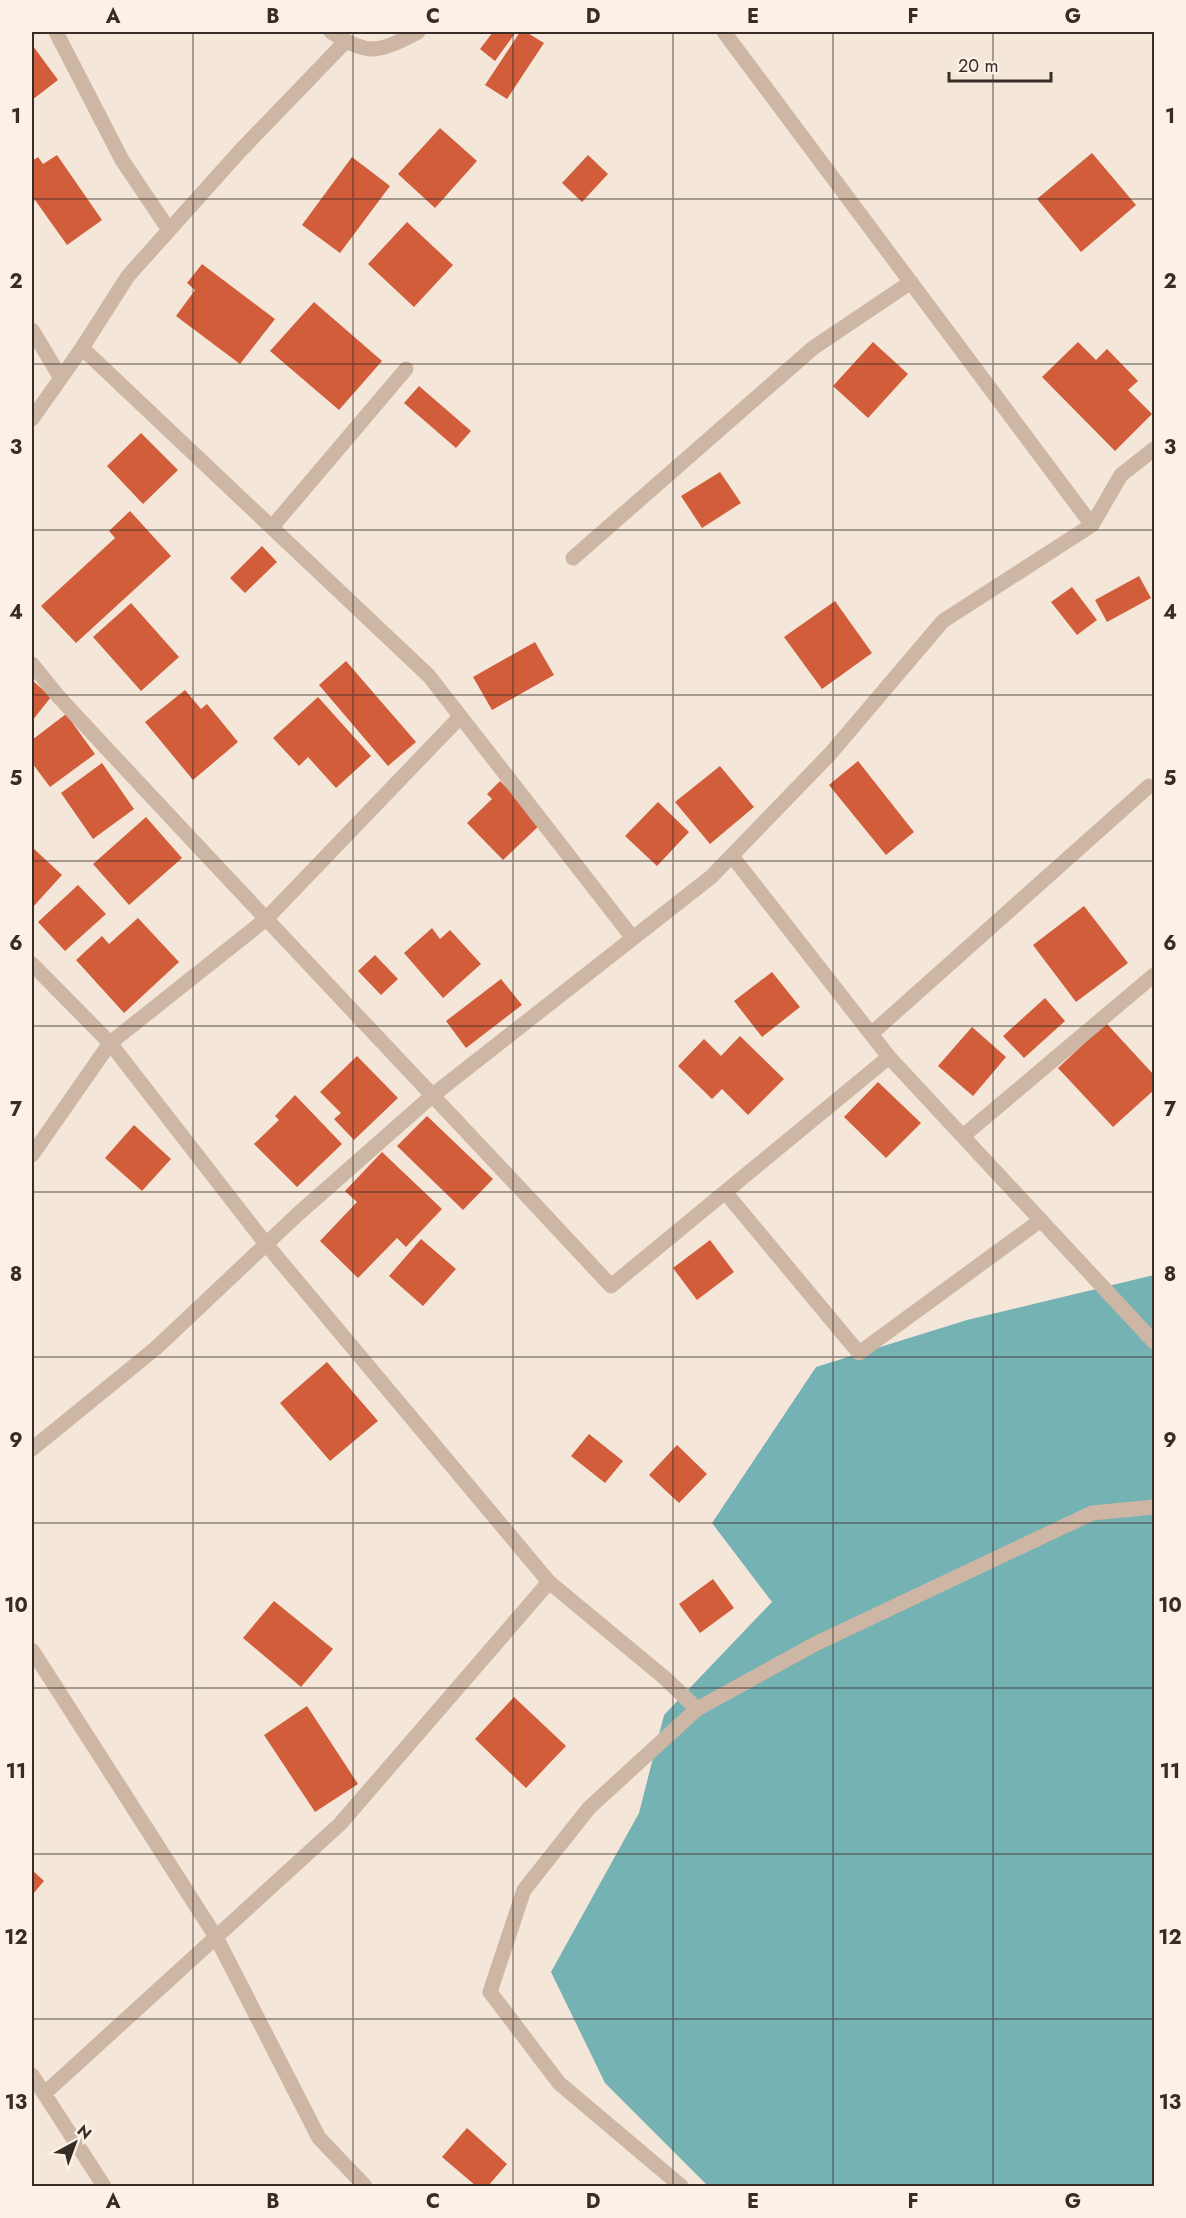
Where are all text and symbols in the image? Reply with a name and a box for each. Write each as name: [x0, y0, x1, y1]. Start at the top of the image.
text: A: [105, 2, 121, 31]
text: B: [266, 2, 280, 31]
text: C: [426, 2, 440, 31]
text: D: [586, 2, 600, 31]
text: E: [747, 2, 759, 31]
text: F: [907, 2, 919, 31]
text: G: [1065, 2, 1081, 31]
scale bar: [949, 45, 1051, 83]
text: 20 m: [958, 53, 998, 79]
text: 1: [11, 102, 21, 131]
text: 1: [1165, 102, 1175, 131]
text: 2: [9, 267, 23, 296]
text: 2: [1163, 267, 1177, 296]
text: 3: [10, 433, 22, 462]
text: 3: [1164, 433, 1176, 462]
text: 4: [9, 598, 23, 627]
text: 4: [1163, 598, 1177, 627]
text: 5: [10, 764, 23, 793]
text: 5: [1164, 764, 1177, 793]
text: 6: [9, 929, 23, 958]
text: 6: [1163, 929, 1177, 958]
text: 7: [10, 1095, 23, 1124]
text: 7: [1164, 1095, 1177, 1124]
text: 8: [10, 1260, 22, 1289]
text: 8: [1164, 1260, 1176, 1289]
text: 9: [9, 1426, 23, 1455]
text: 9: [1163, 1426, 1177, 1455]
text: 10: [4, 1591, 28, 1620]
text: 10: [1158, 1591, 1182, 1620]
text: 11: [6, 1757, 26, 1786]
text: 11: [1160, 1757, 1180, 1786]
text: 12: [4, 1923, 28, 1952]
text: 12: [1158, 1923, 1182, 1952]
text: 13: [5, 2088, 27, 2117]
text: 13: [1159, 2088, 1181, 2117]
north arrow: [45, 2113, 105, 2173]
text: N: [72, 2119, 97, 2145]
text: A: [105, 2187, 121, 2216]
text: B: [266, 2187, 280, 2216]
text: C: [426, 2187, 440, 2216]
text: D: [586, 2187, 600, 2216]
text: E: [747, 2187, 759, 2216]
text: F: [907, 2187, 919, 2216]
text: G: [1065, 2187, 1081, 2216]

